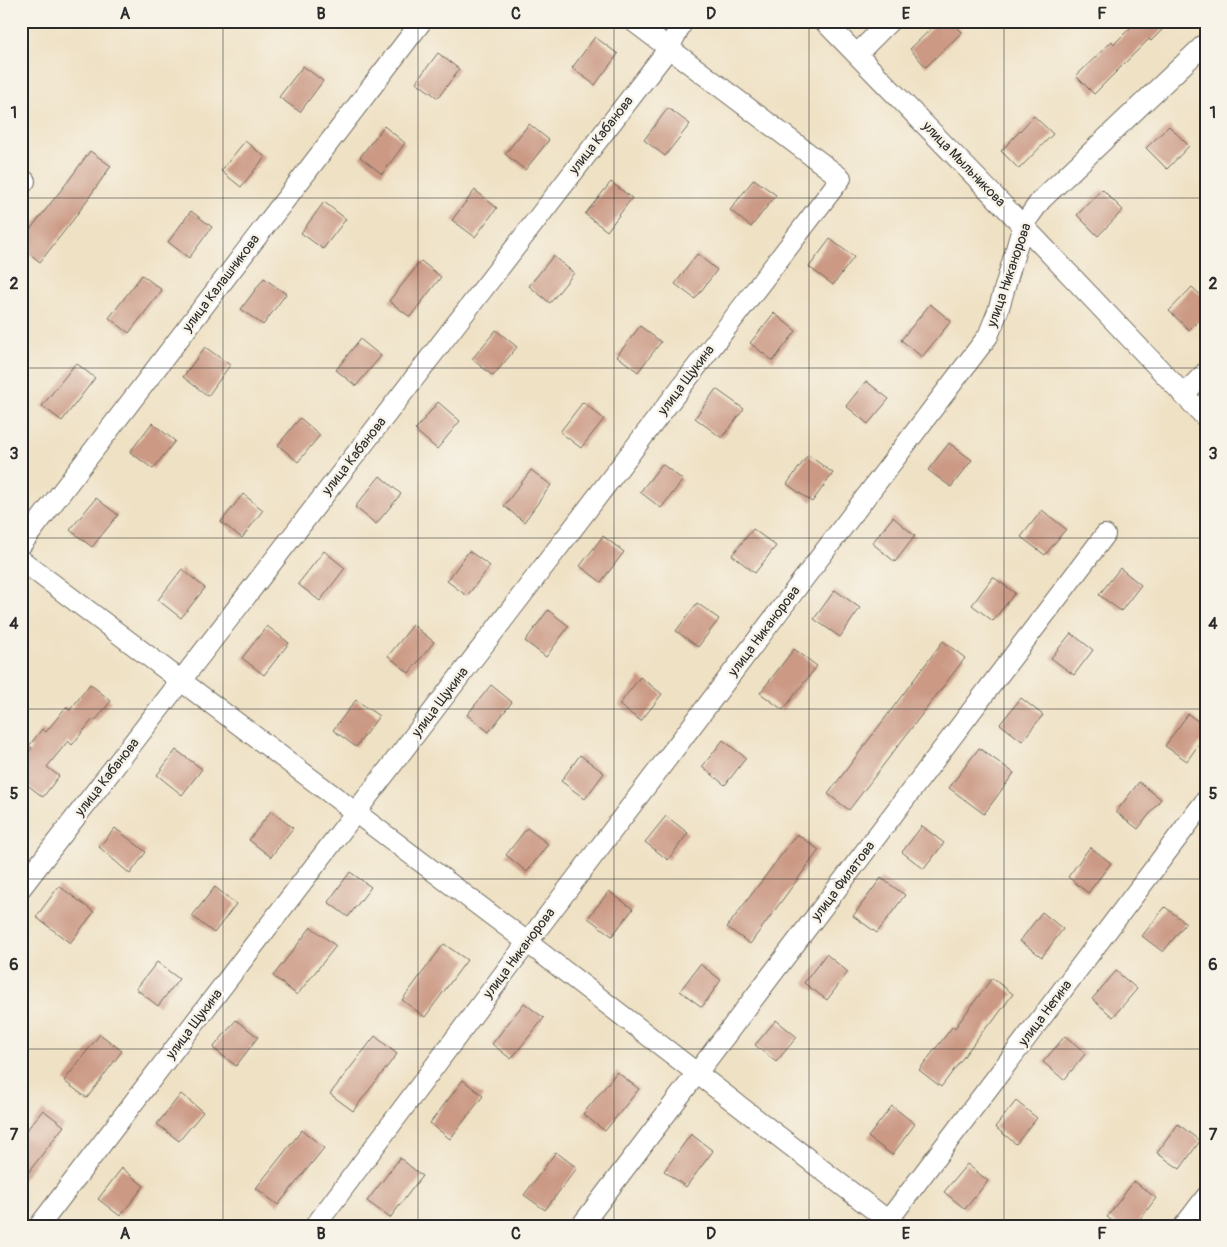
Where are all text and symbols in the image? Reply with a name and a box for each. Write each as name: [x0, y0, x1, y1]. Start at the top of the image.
text: A: [120, 4, 131, 24]
text: B: [316, 4, 326, 24]
text: C: [511, 4, 521, 24]
text: D: [706, 4, 716, 24]
text: E: [902, 4, 911, 24]
text: F: [1097, 4, 1107, 24]
street label: улица Кабанова: [565, 93, 637, 178]
text: 1: [11, 103, 17, 123]
text: 1: [1210, 103, 1216, 123]
street label: улица Мыльникова: [918, 117, 1009, 210]
street label: улица Никанорова: [983, 221, 1035, 330]
street label: улица Калашникова: [178, 231, 263, 336]
text: 2: [10, 274, 19, 294]
text: 2: [1209, 274, 1218, 294]
street label: улица Щукина: [654, 342, 718, 419]
street label: улица Кабанова: [318, 414, 390, 499]
text: 3: [10, 444, 19, 464]
text: 3: [1209, 444, 1218, 464]
street label: улица Никанорова: [724, 582, 804, 680]
text: 4: [9, 614, 19, 634]
text: 4: [1208, 614, 1218, 634]
street label: улица Щукина: [408, 664, 472, 741]
street label: улица Кабанова: [71, 735, 143, 820]
text: 5: [10, 784, 19, 804]
text: 5: [1209, 784, 1218, 804]
street label: улица Филатова: [807, 838, 878, 925]
street label: улица Никанорова: [479, 904, 559, 1002]
text: 6: [9, 955, 19, 975]
text: 6: [1208, 955, 1218, 975]
street label: улица Негина: [1014, 977, 1075, 1050]
street label: улица Щукина: [162, 986, 226, 1063]
text: 7: [10, 1125, 19, 1145]
text: 7: [1209, 1125, 1218, 1145]
text: A: [120, 1224, 131, 1244]
text: B: [316, 1224, 326, 1244]
text: C: [511, 1224, 521, 1244]
text: D: [706, 1224, 716, 1244]
text: E: [902, 1224, 911, 1244]
text: F: [1097, 1224, 1107, 1244]

